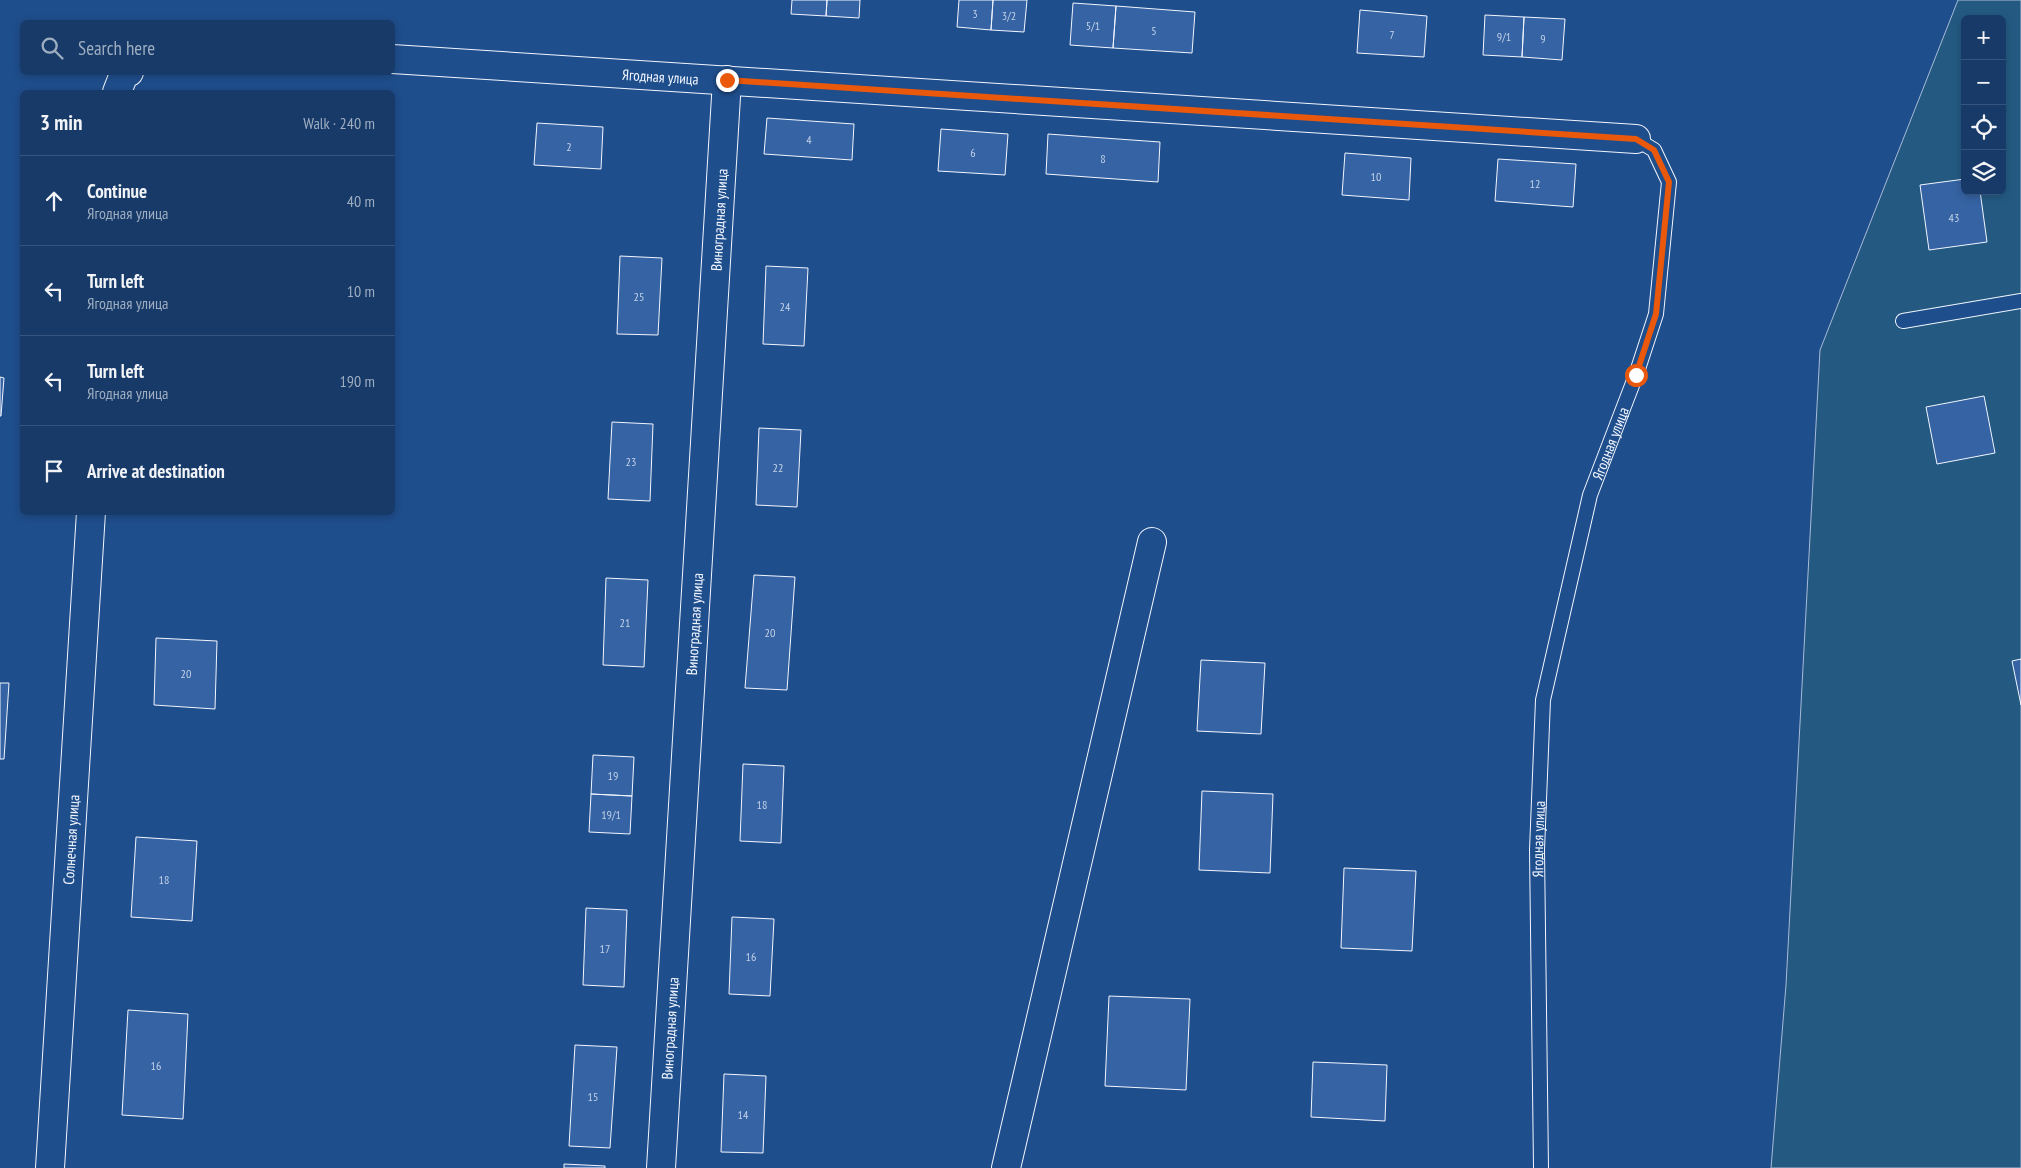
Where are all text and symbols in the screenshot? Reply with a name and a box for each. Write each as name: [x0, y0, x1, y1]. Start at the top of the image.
house number: 3: [972, 6, 978, 21]
house number: 3/2: [1002, 8, 1016, 23]
map controls: [1961, 15, 2006, 195]
button: +: [1961, 15, 2006, 60]
house number: 5/1: [1086, 18, 1100, 33]
search box: [20, 20, 395, 75]
house number: 5: [1151, 23, 1157, 38]
house number: 7: [1389, 27, 1395, 42]
house number: 9/1: [1497, 29, 1511, 44]
house number: 9: [1540, 31, 1546, 46]
icon: search: [38, 34, 66, 62]
text: Search here: [78, 36, 155, 60]
button: −: [1961, 60, 2006, 105]
street label: Ягодная улица: [622, 64, 699, 88]
route end: [716, 69, 739, 92]
button: locate: [1961, 105, 2006, 150]
text: 3 min: [40, 109, 82, 136]
text: Walk · 240 m: [303, 113, 375, 133]
house number: 4: [806, 132, 812, 147]
house number: 2: [566, 139, 572, 154]
house number: 6: [970, 145, 976, 160]
button: layers: [1961, 150, 2006, 195]
house number: 8: [1100, 151, 1106, 166]
street label: Виноградная улица: [706, 168, 731, 271]
house number: 10: [1371, 169, 1381, 184]
house number: 12: [1530, 176, 1540, 191]
text: Continue: [87, 179, 147, 203]
icon: ahead: [40, 187, 68, 215]
text: 40 m: [347, 191, 375, 211]
text: Ягодная улица: [87, 203, 169, 223]
house number: 43: [1949, 210, 1959, 225]
text: Turn left: [87, 269, 144, 293]
icon: left: [40, 277, 68, 305]
text: 10 m: [347, 281, 375, 301]
house number: 25: [634, 289, 644, 304]
text: Ягодная улица: [87, 293, 169, 313]
house number: 24: [780, 299, 791, 314]
text: Turn left: [87, 359, 144, 383]
route start: [1625, 364, 1648, 387]
icon: left: [40, 367, 68, 395]
text: 190 m: [340, 371, 375, 391]
text: Ягодная улица: [87, 383, 169, 403]
street label: Ягодная улица: [1587, 404, 1632, 482]
house number: 23: [626, 454, 636, 469]
icon: arrive: [40, 457, 68, 485]
text: Arrive at destination: [87, 459, 225, 483]
house number: 22: [773, 460, 783, 475]
street label: Виноградная улица: [681, 572, 707, 676]
house number: 21: [620, 615, 630, 630]
house number: 20: [765, 625, 775, 640]
house number: 20: [181, 666, 191, 681]
house number: 19: [608, 768, 618, 783]
street label: Солнечная улица: [58, 794, 83, 885]
house number: 18: [757, 797, 767, 812]
street label: Ягодная улица: [1527, 800, 1548, 877]
house number: 19/1: [601, 807, 621, 822]
house number: 18: [159, 872, 169, 887]
house number: 17: [600, 941, 610, 956]
house number: 16: [746, 949, 756, 964]
street label: Виноградная улица: [657, 977, 682, 1080]
house number: 16: [151, 1058, 161, 1073]
house number: 15: [588, 1089, 598, 1104]
house number: 14: [738, 1107, 749, 1122]

